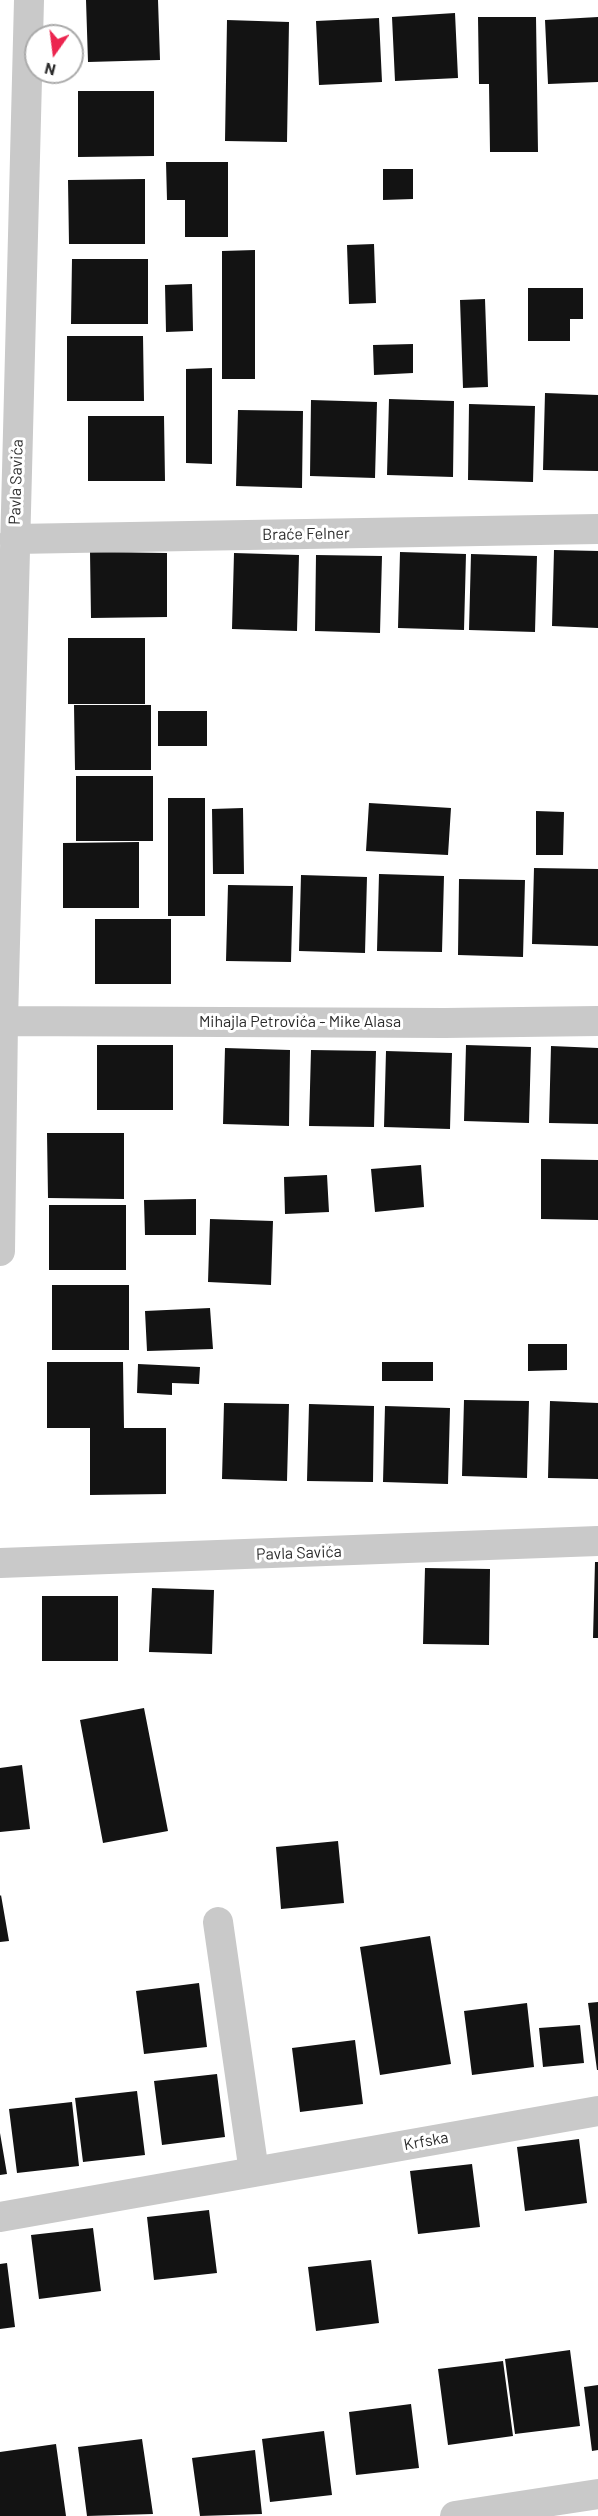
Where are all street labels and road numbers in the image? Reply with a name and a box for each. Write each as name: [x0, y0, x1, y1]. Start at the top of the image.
street label: Pavla Savića: [5, 439, 27, 525]
street label: Braće Felner: [262, 524, 350, 544]
street label: Mihajla Petrovića - Mike Alasa: [199, 1012, 401, 1032]
street label: Pavla Savića: [256, 1542, 342, 1564]
street label: Krfska: [402, 2128, 450, 2154]

